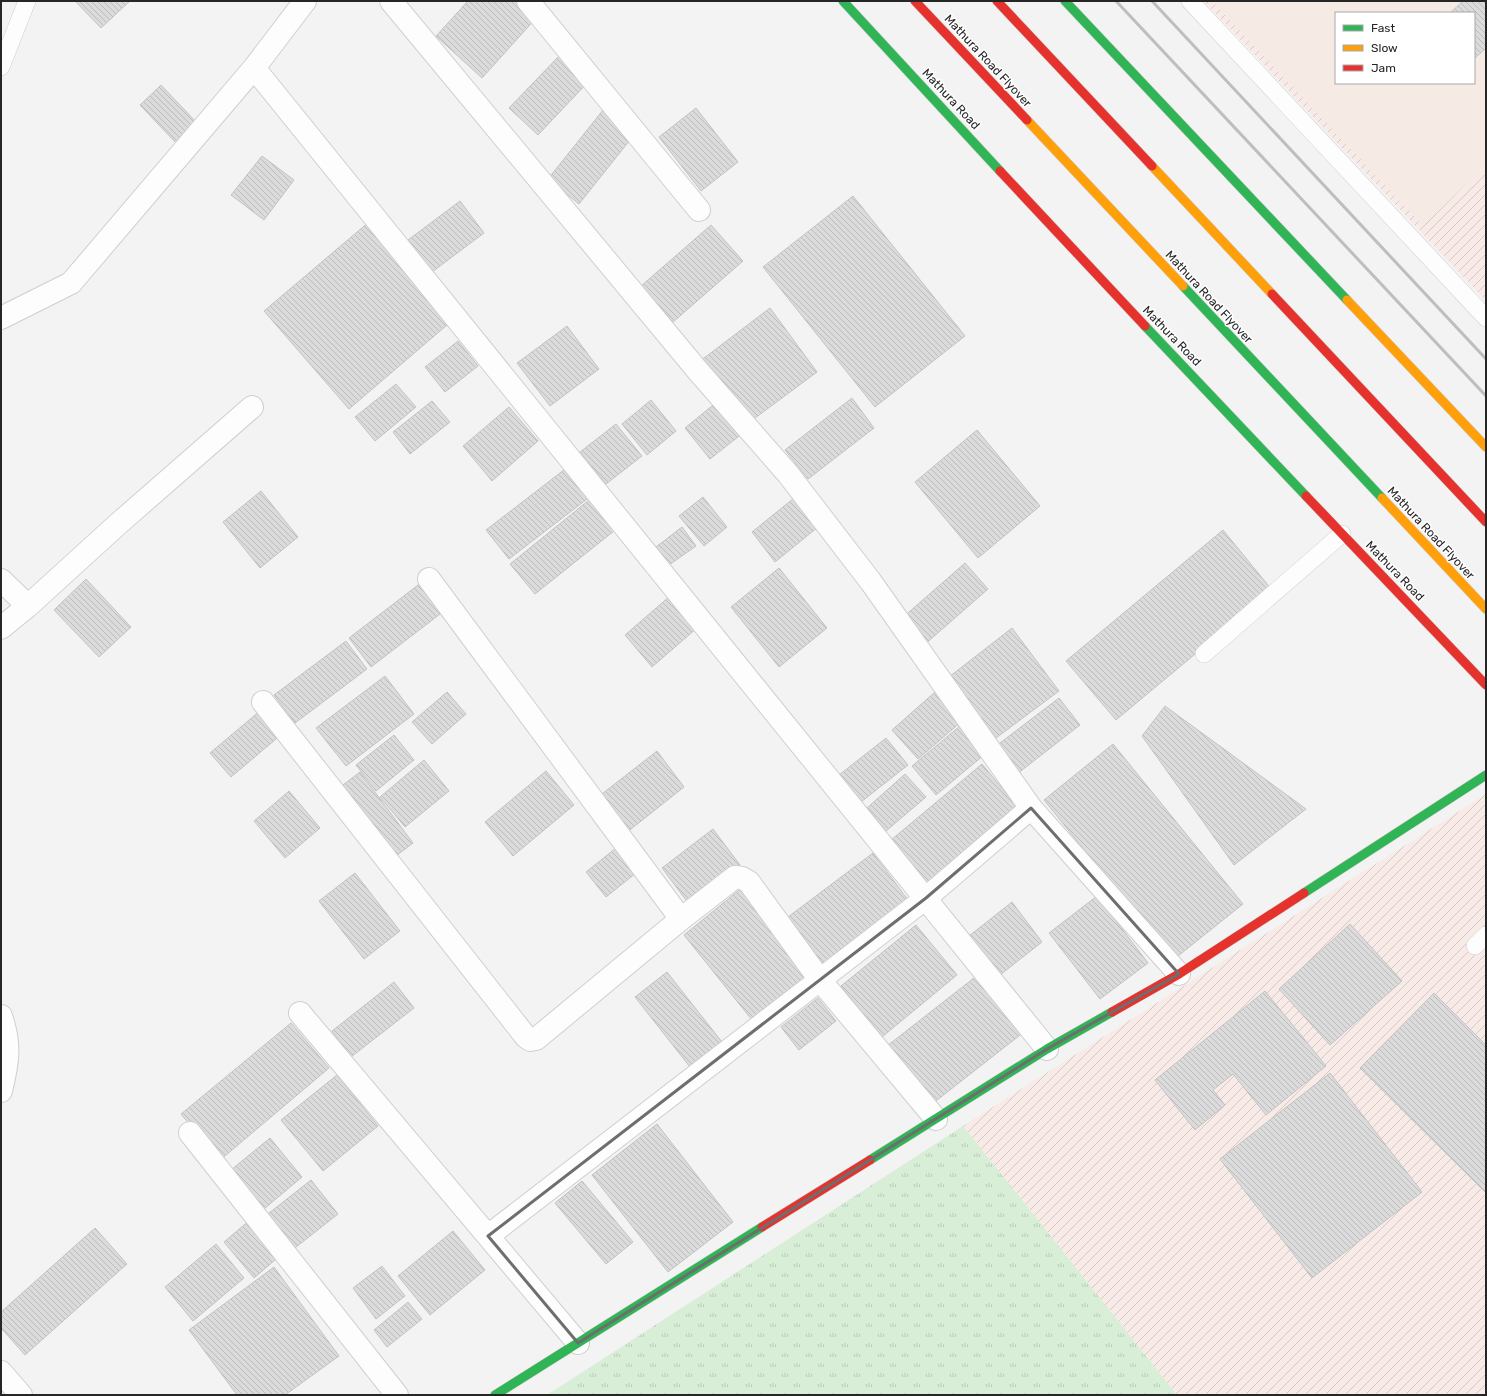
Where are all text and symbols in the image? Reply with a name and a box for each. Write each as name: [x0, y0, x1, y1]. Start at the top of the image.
street label: Mathura Road Flyover: [941, 12, 1035, 110]
legend: [1335, 12, 1475, 84]
text: Fast: [1371, 21, 1395, 35]
text: Slow: [1371, 41, 1398, 55]
text: Jam: [1371, 61, 1396, 75]
street label: Mathura Road: [919, 66, 983, 132]
street label: Mathura Road Flyover: [1162, 248, 1256, 346]
street label: Mathura Road: [1140, 303, 1204, 369]
street label: Mathura Road Flyover: [1384, 484, 1478, 582]
street label: Mathura Road: [1363, 538, 1427, 604]

